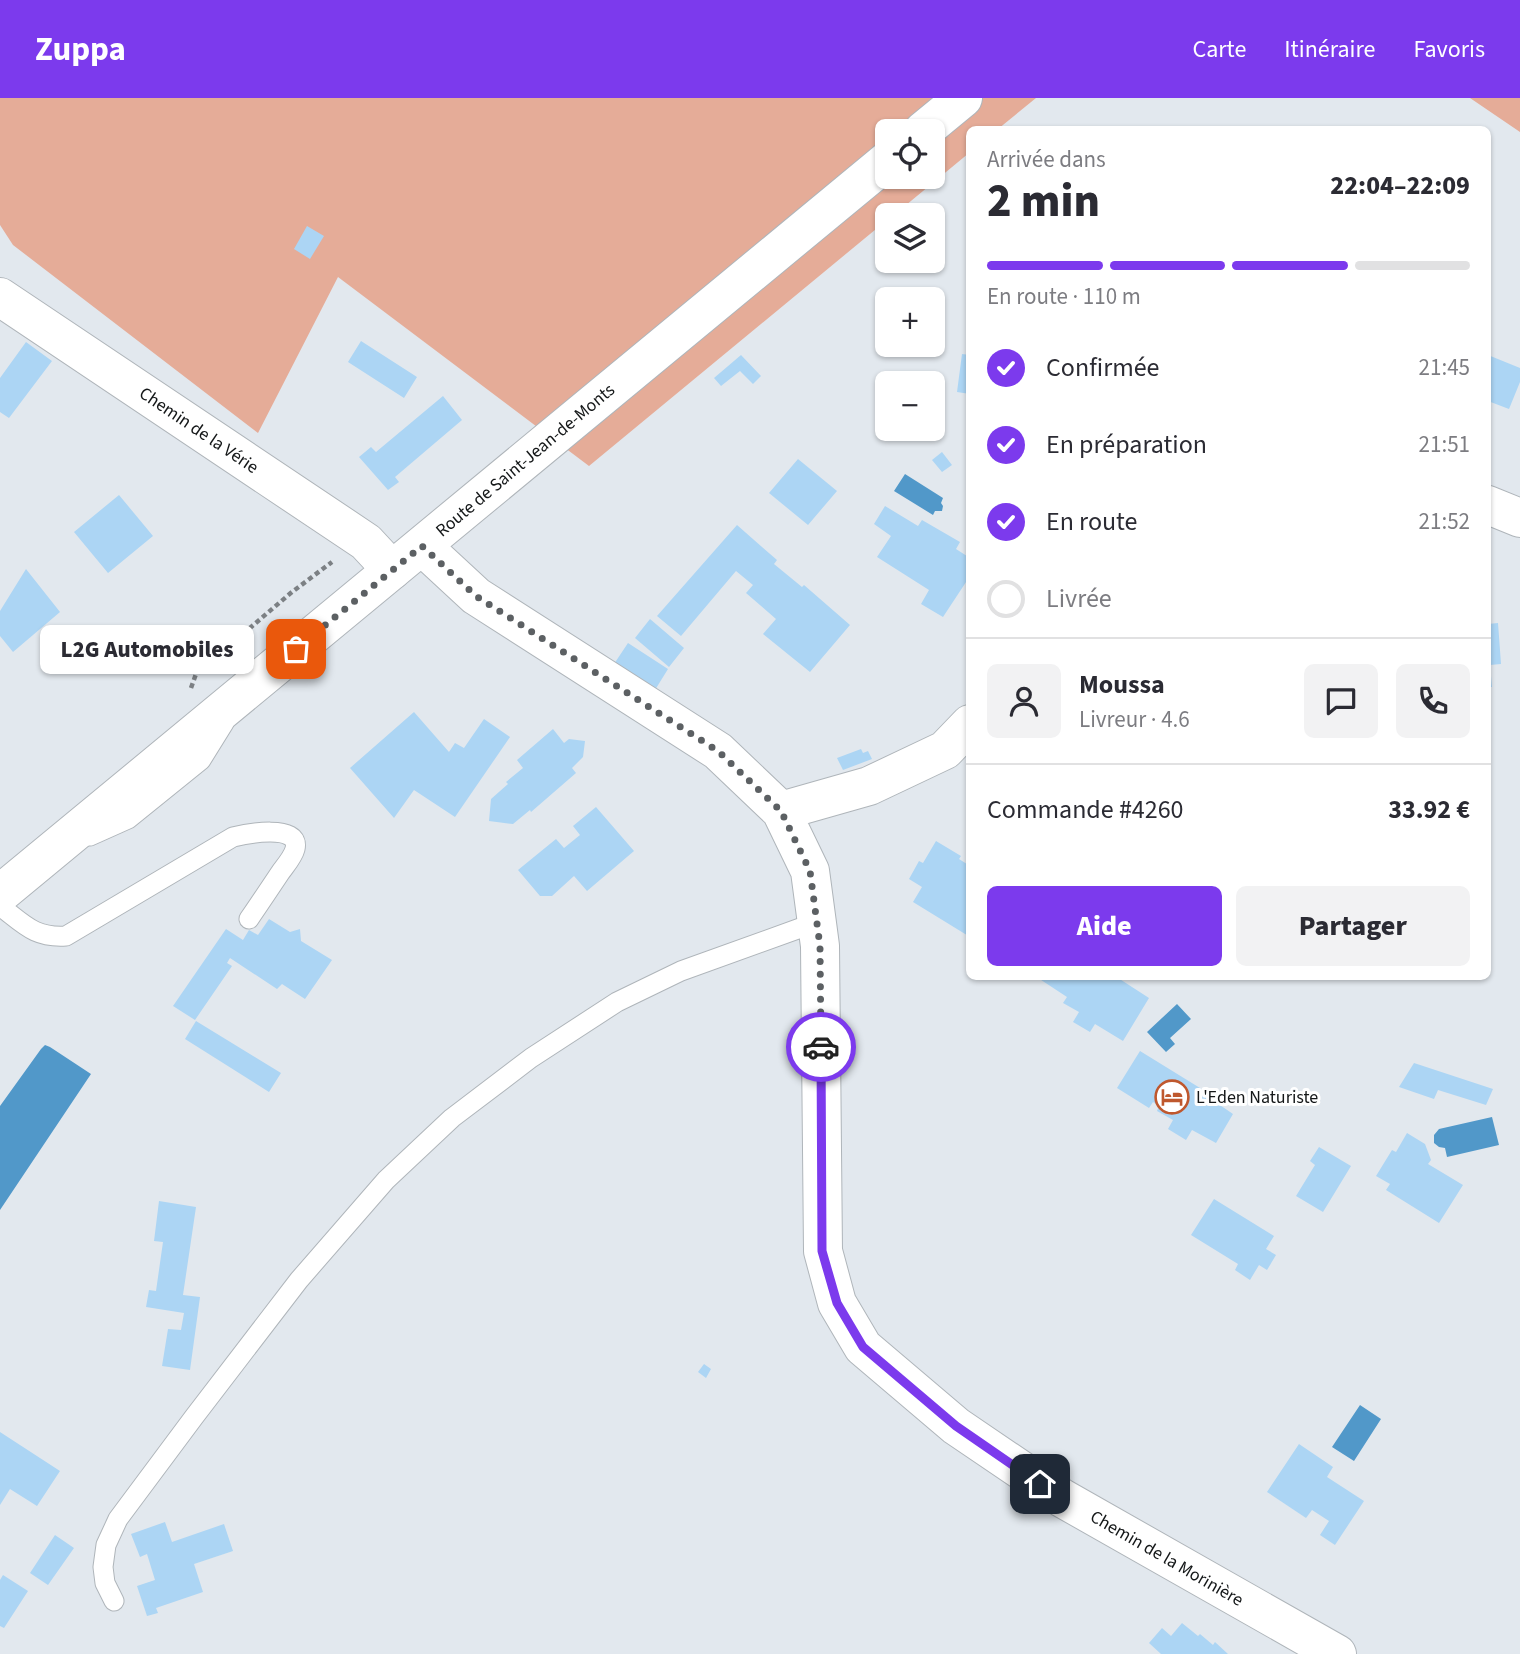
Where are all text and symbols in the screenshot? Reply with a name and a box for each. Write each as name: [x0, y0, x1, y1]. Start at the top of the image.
text: Zuppa: [35, 26, 126, 73]
text: Carte: [1192, 32, 1246, 67]
text: Itinéraire: [1284, 32, 1375, 67]
text: Favoris: [1413, 32, 1485, 67]
map controls: [875, 119, 945, 441]
button: locate: [875, 119, 945, 189]
text: Arrivée dans: [987, 143, 1106, 176]
text: 22:04–22:09: [1330, 167, 1470, 204]
text: 2 min: [987, 169, 1100, 234]
button: layers: [875, 203, 945, 273]
text: En route · 110 m: [987, 280, 1141, 313]
button: +: [875, 287, 945, 357]
icon: check: [987, 349, 1025, 387]
text: Confirmée: [1046, 349, 1160, 386]
text: 21:45: [1419, 351, 1470, 384]
button: −: [875, 371, 945, 441]
street label: Route de Saint-Jean-de-Monts: [430, 378, 620, 543]
street label: Chemin de la Vérie: [134, 381, 263, 480]
icon: check: [987, 426, 1025, 464]
text: En préparation: [1046, 426, 1207, 463]
text: 21:51: [1419, 428, 1470, 461]
icon: check: [987, 503, 1025, 541]
text: En route: [1046, 503, 1137, 540]
text: 21:52: [1419, 505, 1470, 538]
text: Livrée: [1046, 580, 1112, 617]
pin: [266, 619, 326, 679]
callout: L2G Automobiles: [40, 624, 254, 674]
icon: bag: [277, 630, 315, 668]
text: L2G Automobiles: [61, 633, 233, 666]
button: person: [987, 664, 1061, 738]
button: chat: [1304, 664, 1378, 738]
button: phone: [1396, 664, 1470, 738]
text: Moussa: [1079, 666, 1165, 703]
text: Livreur · 4.6: [1079, 703, 1190, 736]
text: Commande #4260: [987, 791, 1184, 828]
text: 33.92 €: [1388, 791, 1470, 828]
button: Aide: [987, 886, 1222, 966]
button: Partager: [1236, 886, 1470, 966]
courier: [786, 1012, 856, 1082]
icon: car: [802, 1028, 840, 1066]
hotel icon: L'Eden Naturiste: [1153, 1078, 1191, 1116]
place label: L'Eden Naturiste: [1196, 1085, 1318, 1110]
pin: [1010, 1454, 1070, 1514]
icon: home: [1021, 1465, 1059, 1503]
street label: Chemin de la Morinière: [1085, 1504, 1248, 1613]

